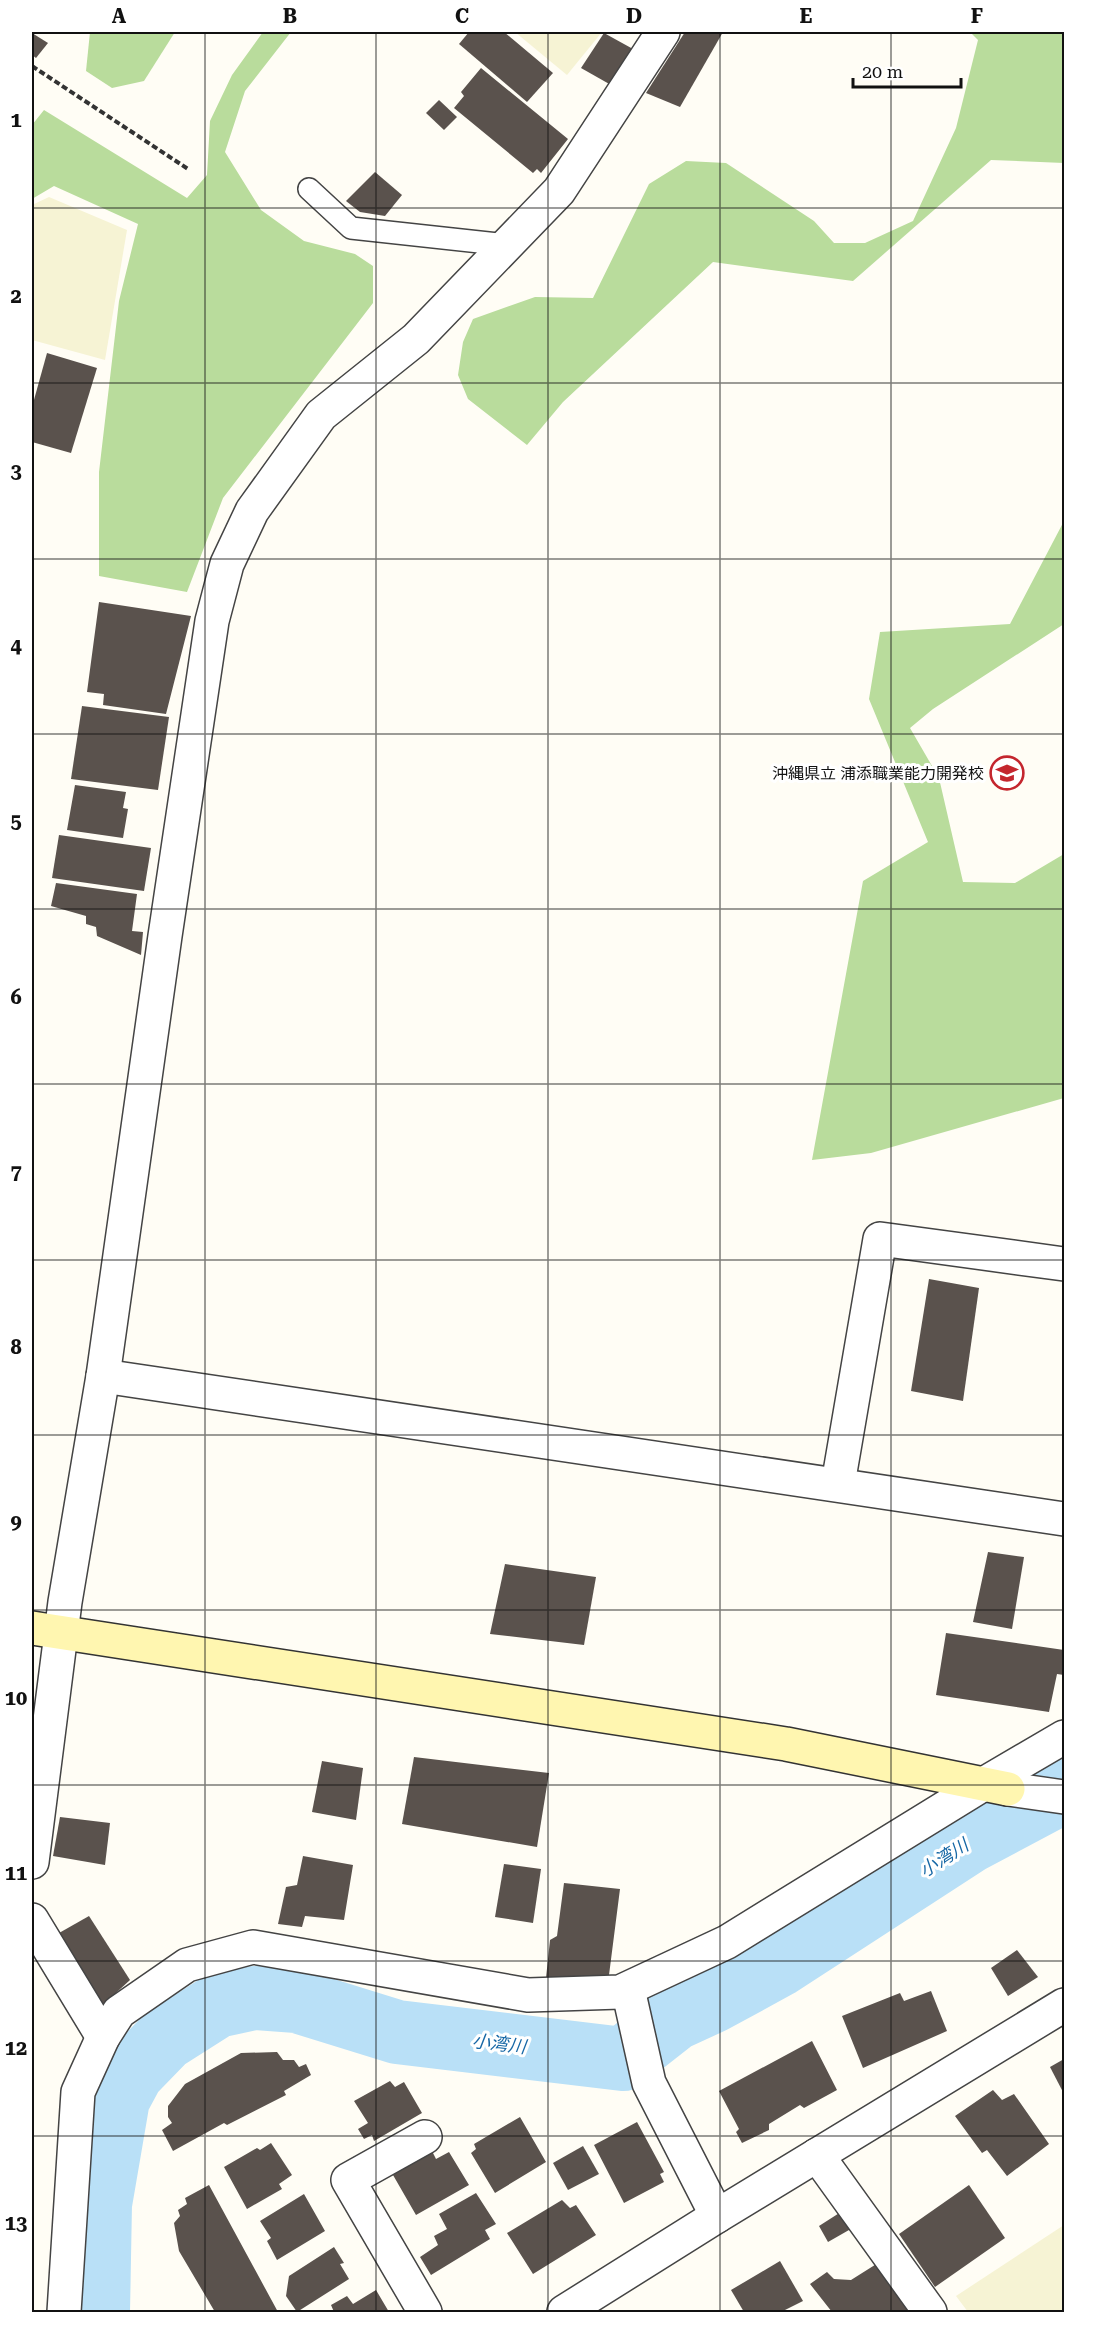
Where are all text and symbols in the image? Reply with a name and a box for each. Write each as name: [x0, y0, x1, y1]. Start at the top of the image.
text: A: [112, 4, 127, 28]
text: B: [283, 4, 297, 28]
text: C: [455, 4, 469, 28]
text: D: [626, 4, 642, 28]
text: E: [800, 4, 813, 28]
text: F: [971, 4, 983, 28]
scale bar: [853, 51, 961, 89]
text: 20 m: [862, 61, 903, 82]
text: 1: [10, 108, 22, 132]
text: 2: [10, 284, 22, 308]
text: 3: [10, 459, 22, 483]
text: 4: [10, 634, 22, 658]
school or university icon: 沖縄県立 浦添職業能力開発校: [989, 755, 1025, 791]
place label: 沖縄県立 浦添職業能力開発校: [772, 764, 984, 783]
text: 5: [10, 809, 22, 833]
text: 6: [10, 985, 22, 1009]
text: 7: [10, 1160, 22, 1184]
text: 8: [10, 1335, 22, 1359]
text: 9: [10, 1510, 22, 1534]
text: 10: [5, 1686, 27, 1710]
water label: 小湾川: [915, 1833, 974, 1881]
text: 11: [5, 1861, 27, 1885]
water label: 小湾川: [471, 2030, 529, 2057]
text: 12: [5, 2036, 27, 2060]
text: 13: [5, 2211, 27, 2235]

